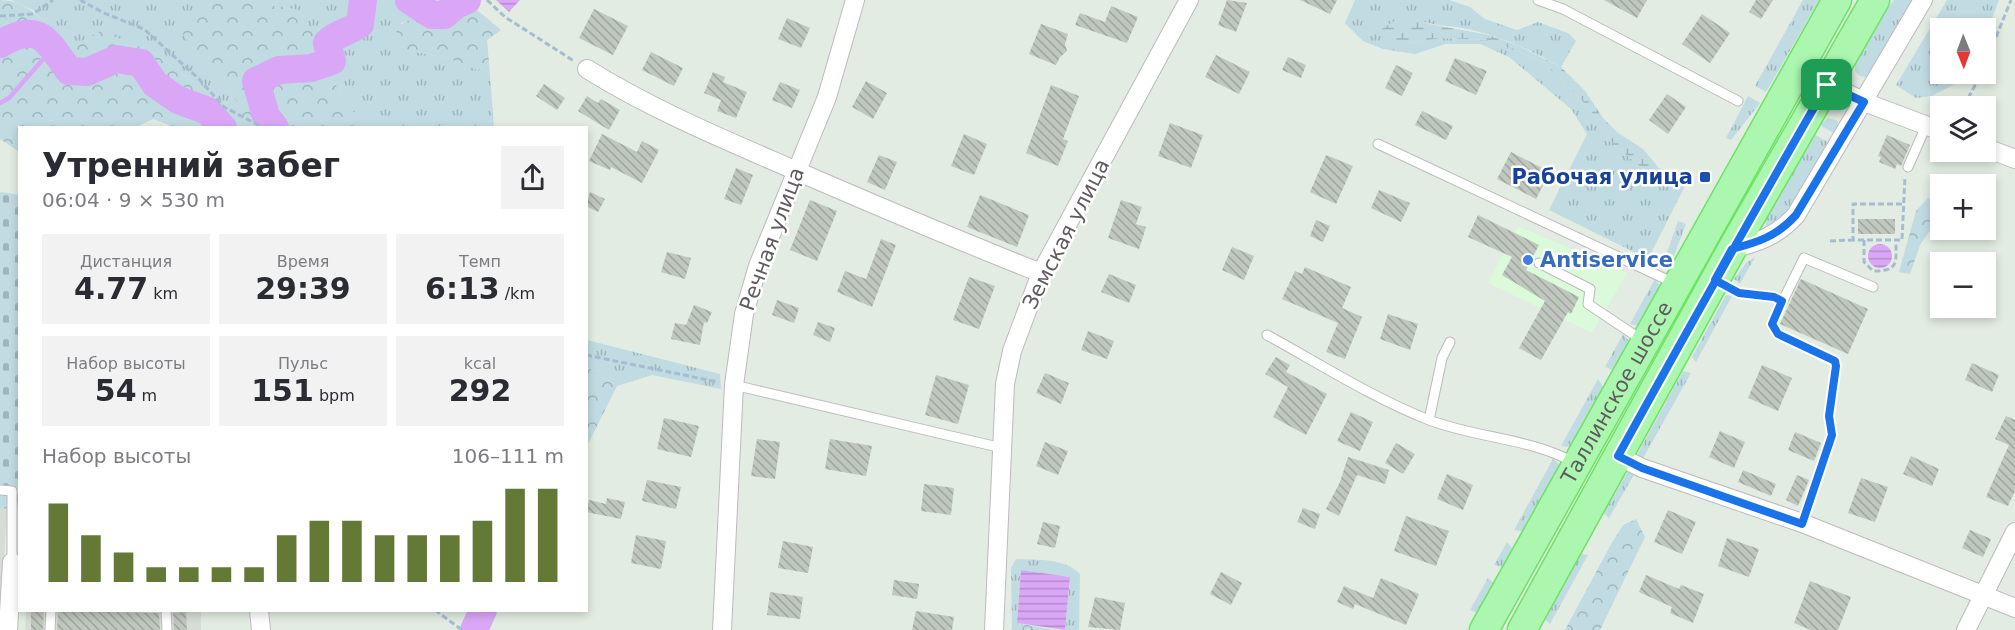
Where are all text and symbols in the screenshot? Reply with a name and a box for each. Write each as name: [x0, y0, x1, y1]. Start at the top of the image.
north arrow: [1930, 18, 1996, 84]
map controls: [1930, 18, 1996, 318]
pin: [1801, 59, 1852, 110]
icon: arrive: [1810, 68, 1843, 101]
button: layers: [1930, 96, 1996, 162]
text: Утренний забег: [42, 146, 340, 185]
button: share: [501, 146, 564, 209]
street label: Земская улица: [1018, 155, 1114, 313]
street label: Речная улица: [735, 164, 809, 314]
place label: Рабочая улица: [1511, 165, 1693, 189]
marker: Рабочая улица: [1698, 170, 1712, 184]
button: +: [1930, 174, 1996, 240]
text: 06:04 · 9 × 530 m: [42, 188, 225, 212]
place label: Antiservice: [1540, 248, 1673, 272]
text: Дистанция: [80, 252, 172, 271]
text: Время: [277, 252, 329, 271]
text: Темп: [459, 252, 501, 271]
button: −: [1930, 252, 1996, 318]
marker: Antiservice: [1521, 253, 1535, 267]
text: 4.77: [74, 271, 148, 306]
text: 29:39: [255, 271, 351, 306]
text: 6:13: [425, 271, 500, 306]
text: km: [148, 284, 178, 303]
text: /km: [500, 284, 535, 303]
street label: Таллинское шоссе: [1556, 298, 1677, 489]
text: Набор высоты: [66, 354, 186, 373]
text: Пульс: [278, 354, 328, 373]
text: kcal: [464, 354, 496, 373]
text: 54: [95, 373, 137, 408]
text: 151: [251, 373, 314, 408]
text: 292: [449, 373, 511, 408]
text: m: [137, 386, 157, 405]
text: bpm: [314, 386, 355, 405]
text: Набор высоты: [42, 444, 191, 468]
text: 106–111 m: [452, 444, 564, 468]

